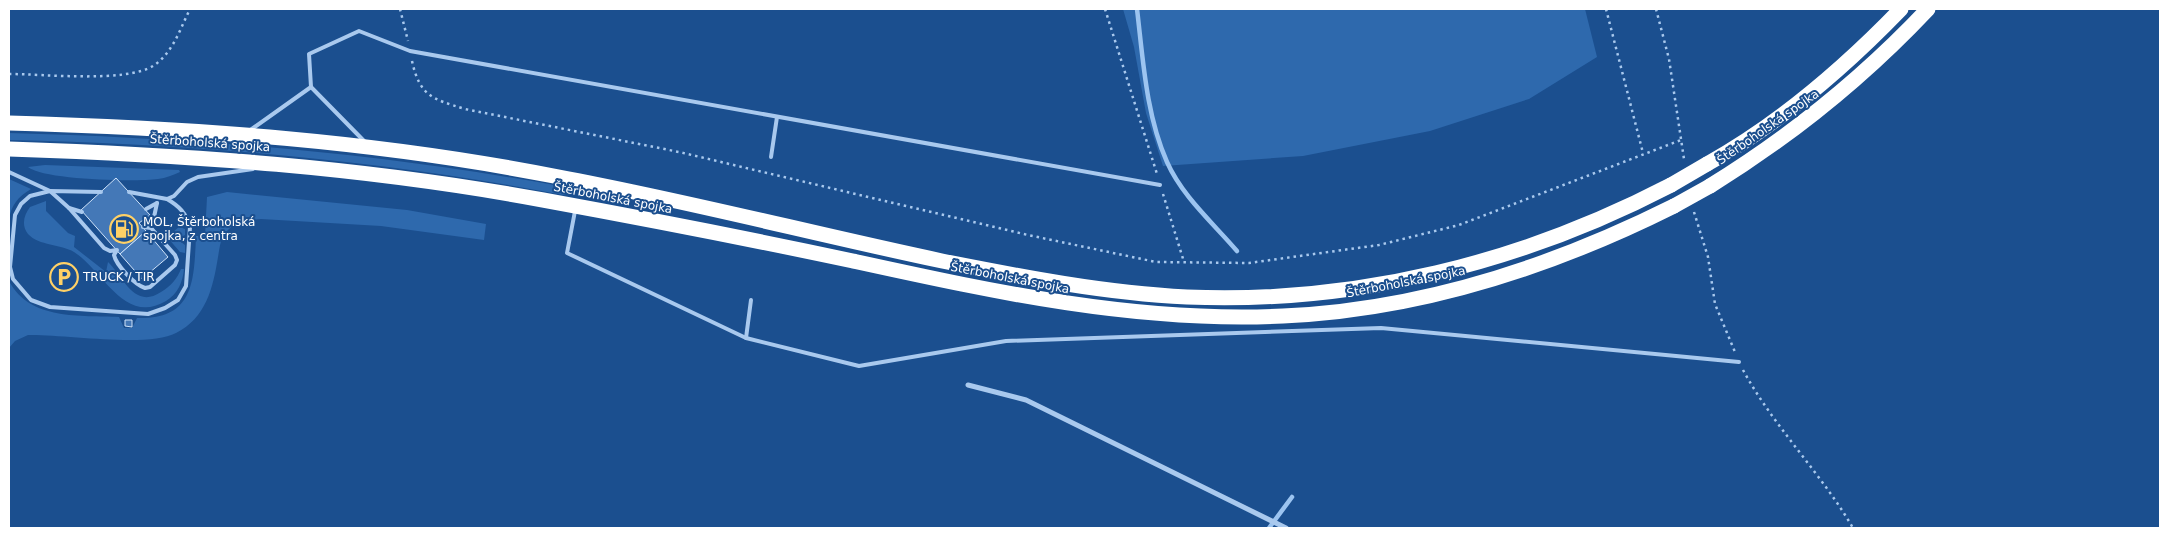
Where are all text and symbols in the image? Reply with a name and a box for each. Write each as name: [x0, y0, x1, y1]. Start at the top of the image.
street label: Štěrboholská spojka: [1714, 86, 1821, 167]
street label: Štěrboholská spojka: [149, 131, 271, 154]
street label: Štěrboholská spojka: [552, 179, 674, 216]
fuel station icon: MOL, Štěrboholská spojka, z centra: [109, 214, 139, 244]
place label: MOL, Štěrboholská spojka, z centra: [143, 214, 255, 243]
street label: Štěrboholská spojka: [949, 259, 1071, 296]
parking icon: TRUCK / TIR: [49, 262, 79, 292]
street label: Štěrboholská spojka: [1345, 263, 1467, 300]
place label: TRUCK / TIR: [82, 270, 155, 284]

